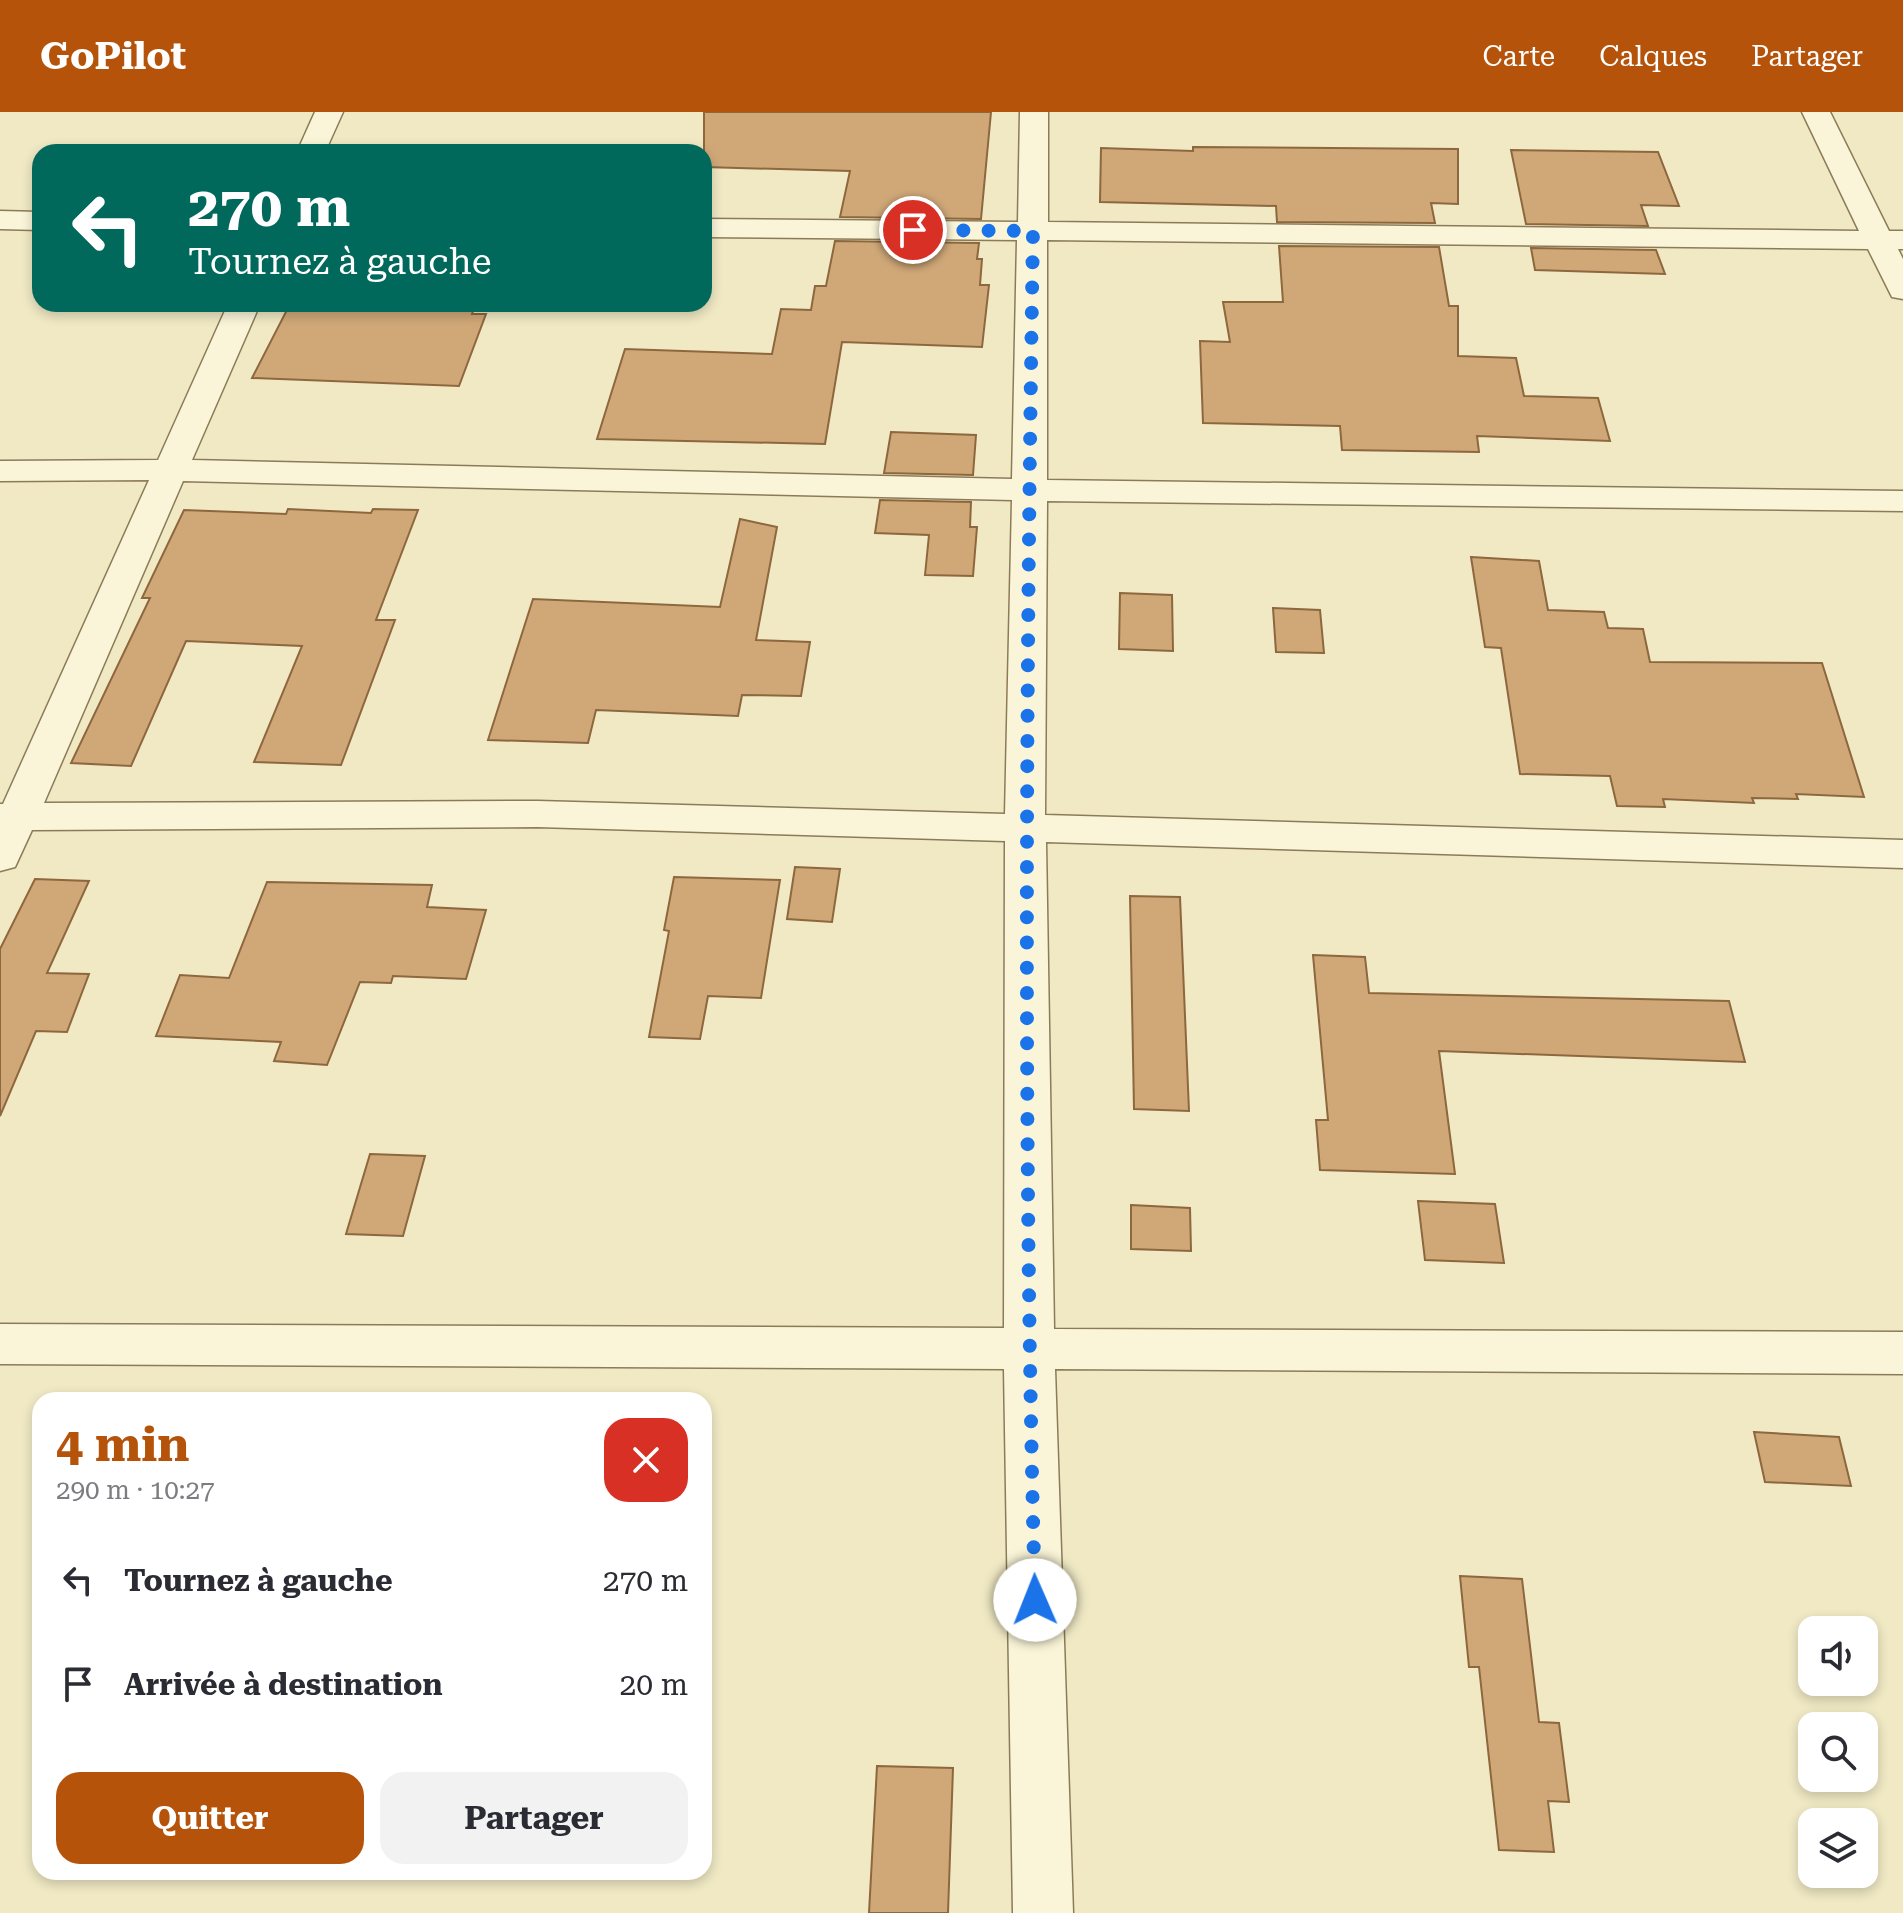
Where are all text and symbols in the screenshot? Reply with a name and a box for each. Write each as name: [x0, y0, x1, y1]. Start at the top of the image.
text: GoPilot: [40, 34, 186, 78]
text: Carte: [1483, 40, 1555, 73]
text: Calques: [1599, 40, 1707, 73]
text: Partager: [1751, 40, 1863, 73]
text: 270 m: [188, 174, 350, 240]
icon: left: [56, 176, 160, 280]
pin: [879, 196, 947, 264]
icon: arrive: [891, 208, 935, 252]
text: Tournez à gauche: [188, 241, 491, 283]
text: 4 min: [56, 1417, 189, 1473]
button: close: [604, 1418, 688, 1502]
text: 290 m · 10:27: [56, 1475, 215, 1505]
icon: left: [56, 1558, 100, 1602]
position arrow: [993, 1558, 1077, 1642]
text: Tournez à gauche: [124, 1563, 393, 1598]
text: 270 m: [603, 1563, 688, 1598]
map controls: [1798, 1616, 1878, 1888]
button: sound: [1798, 1616, 1878, 1696]
icon: arrive: [56, 1662, 100, 1706]
text: Arrivée à destination: [124, 1667, 443, 1702]
text: 20 m: [619, 1667, 688, 1702]
button: search: [1798, 1712, 1878, 1792]
button: Quitter: [56, 1772, 364, 1864]
button: Partager: [380, 1772, 688, 1864]
button: layers: [1798, 1808, 1878, 1888]

